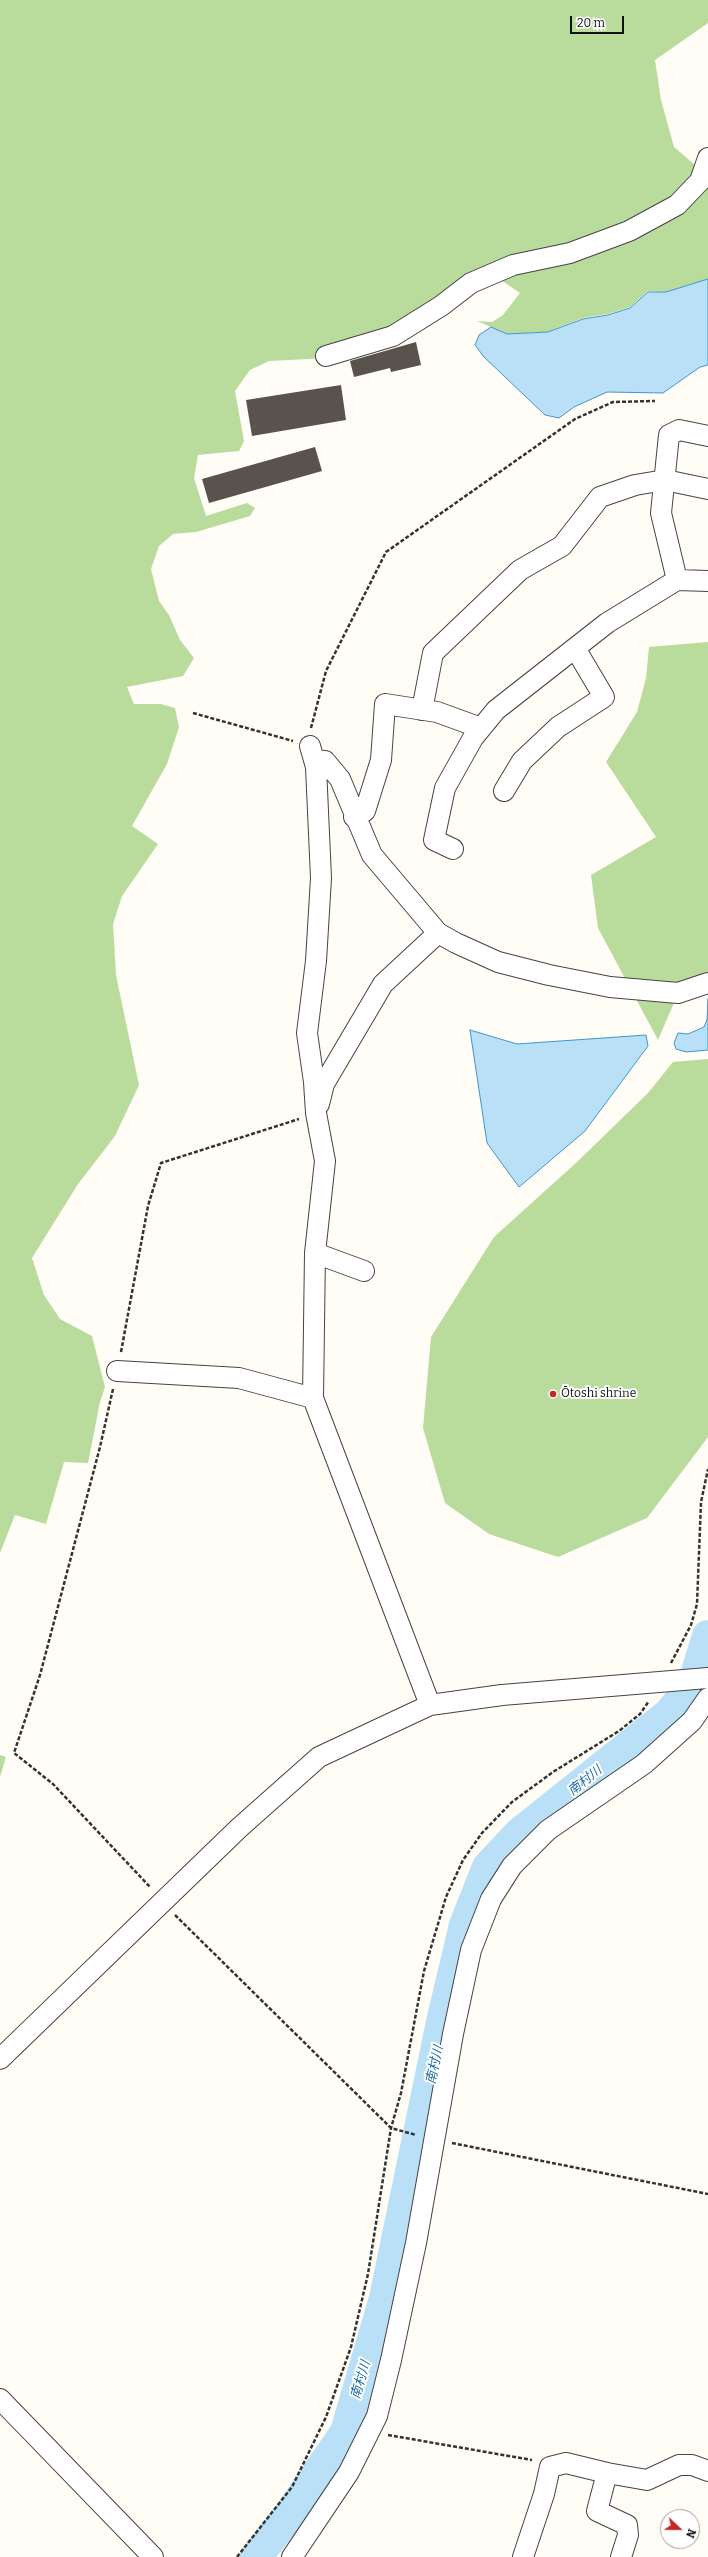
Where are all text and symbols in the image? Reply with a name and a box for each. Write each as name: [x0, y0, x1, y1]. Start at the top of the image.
scale bar: [572, 8, 626, 34]
text: 20 m: [577, 16, 605, 30]
place label: Ōtoshi shrine: [561, 1387, 636, 1401]
marker: Ōtoshi shrine: [548, 1389, 558, 1399]
water label: 南村川: [565, 1763, 605, 1799]
water label: 南村川: [423, 2044, 447, 2086]
water label: 南村川: [348, 2359, 374, 2401]
north arrow: [660, 2509, 700, 2549]
text: N: [683, 2527, 698, 2540]

